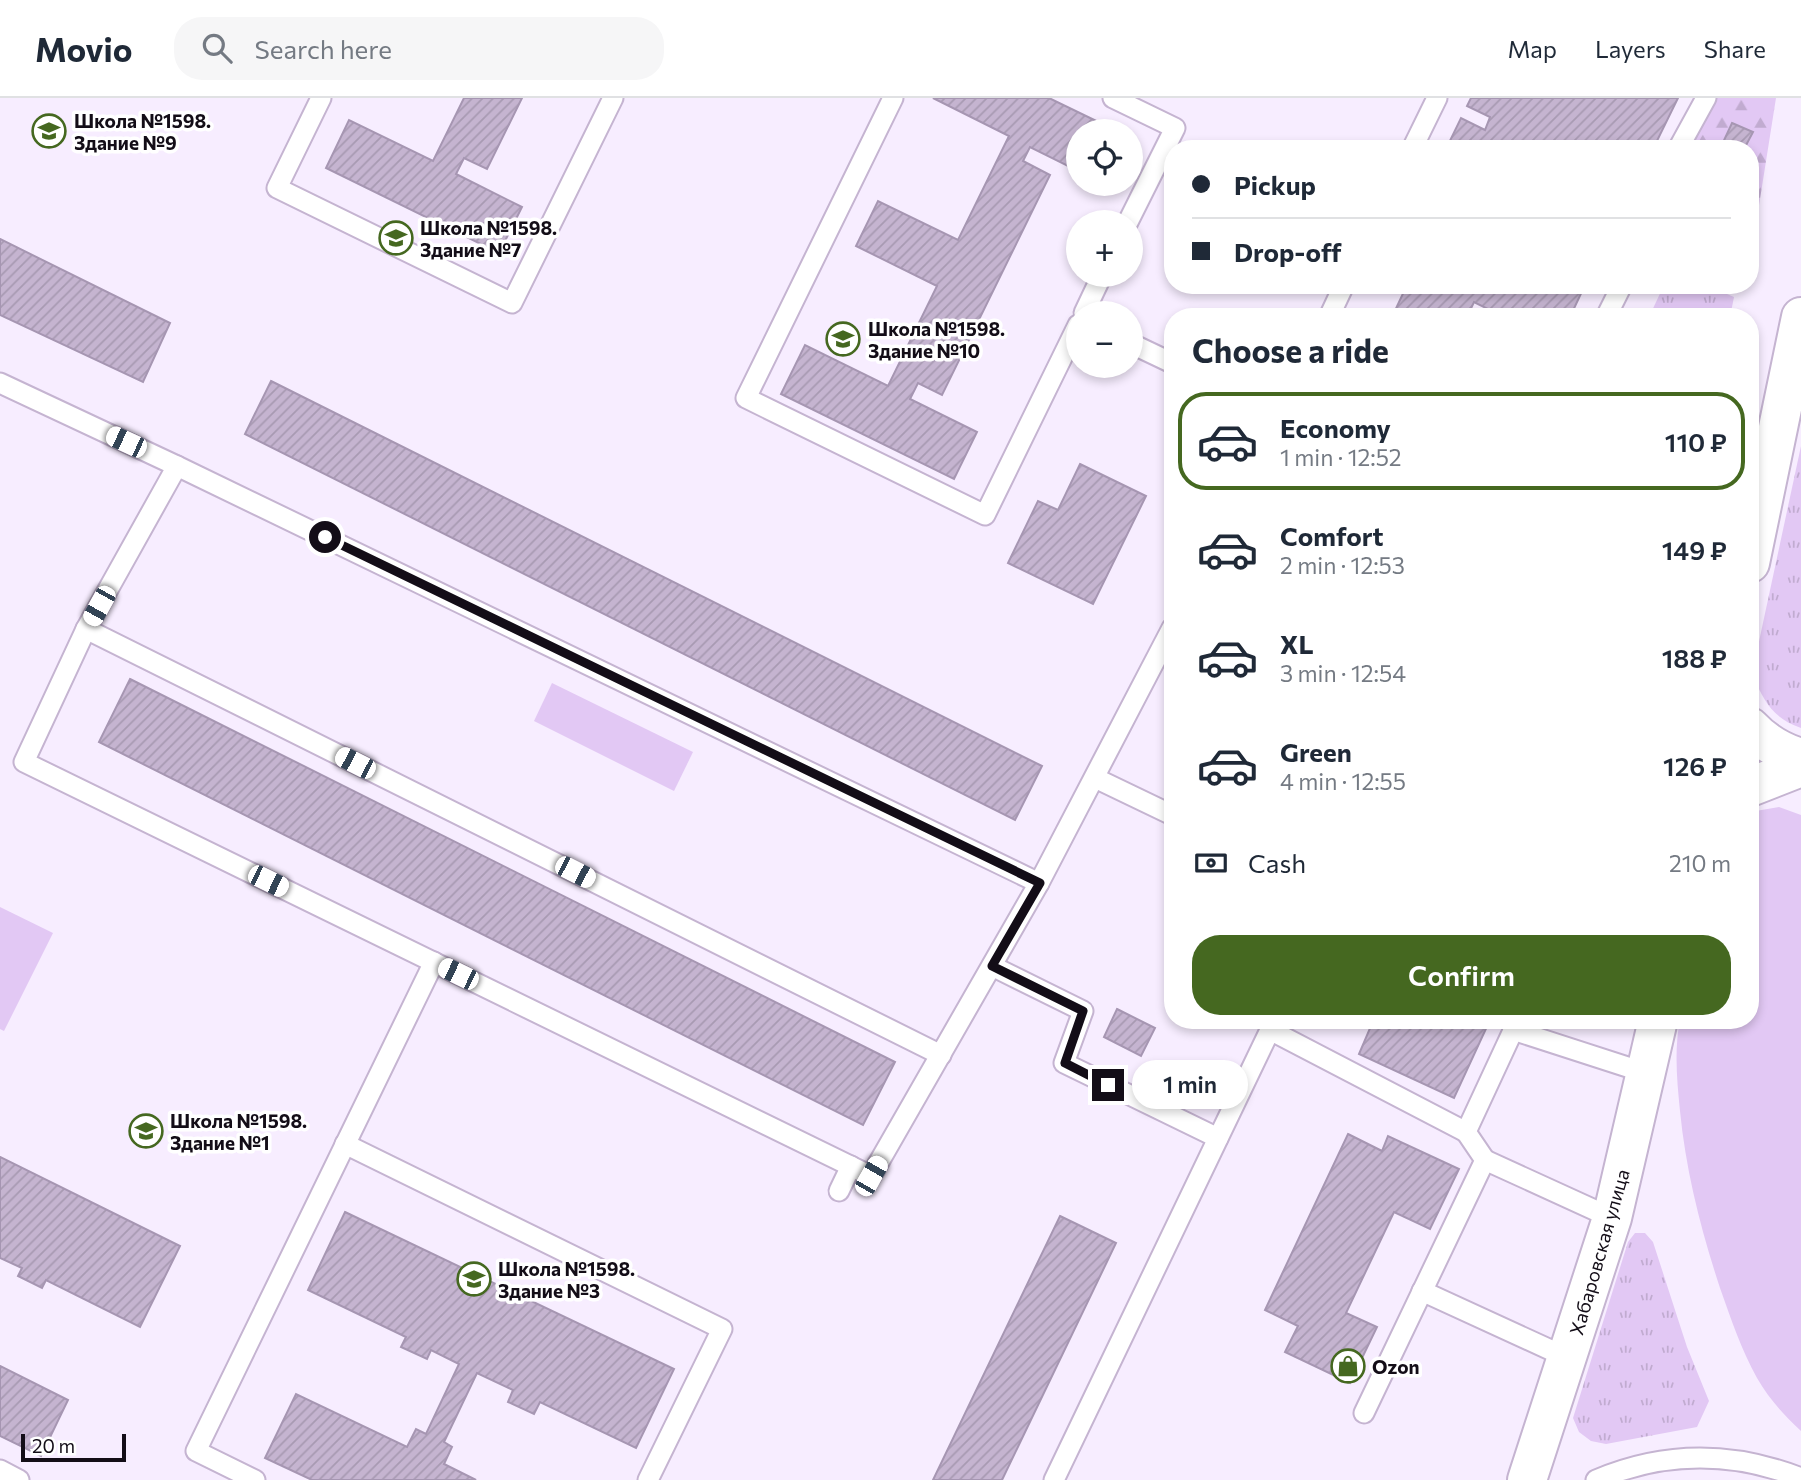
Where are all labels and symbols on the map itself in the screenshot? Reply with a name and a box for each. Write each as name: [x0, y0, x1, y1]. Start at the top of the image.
place label: Школа №1598. Здание №9: [74, 109, 211, 154]
school or university icon: Школа №1598. Здание №9: [30, 112, 68, 150]
place label: Школа №1598. Здание №7: [420, 216, 557, 261]
school or university icon: Школа №1598. Здание №7: [377, 219, 415, 257]
place label: Школа №1598. Здание №10: [868, 317, 1005, 362]
school or university icon: Школа №1598. Здание №10: [824, 320, 862, 358]
car: [103, 424, 150, 460]
route start: [309, 521, 341, 553]
car: [80, 583, 119, 629]
car: [332, 744, 379, 782]
car: [552, 853, 599, 891]
car: [245, 862, 292, 900]
car: [435, 955, 482, 993]
callout: 1 min: [1132, 1060, 1248, 1110]
route end: [1092, 1069, 1124, 1101]
place label: Школа №1598. Здание №1: [170, 1109, 307, 1154]
school or university icon: Школа №1598. Здание №1: [127, 1112, 165, 1150]
car: [852, 1153, 891, 1199]
street label: Хабаровская улица: [1564, 1166, 1634, 1338]
place label: Школа №1598. Здание №3: [498, 1257, 635, 1302]
school or university icon: Школа №1598. Здание №3: [455, 1260, 493, 1298]
shop icon: Ozon: [1329, 1347, 1367, 1385]
place label: Ozon: [1372, 1355, 1420, 1378]
scale bar: [21, 1431, 126, 1463]

